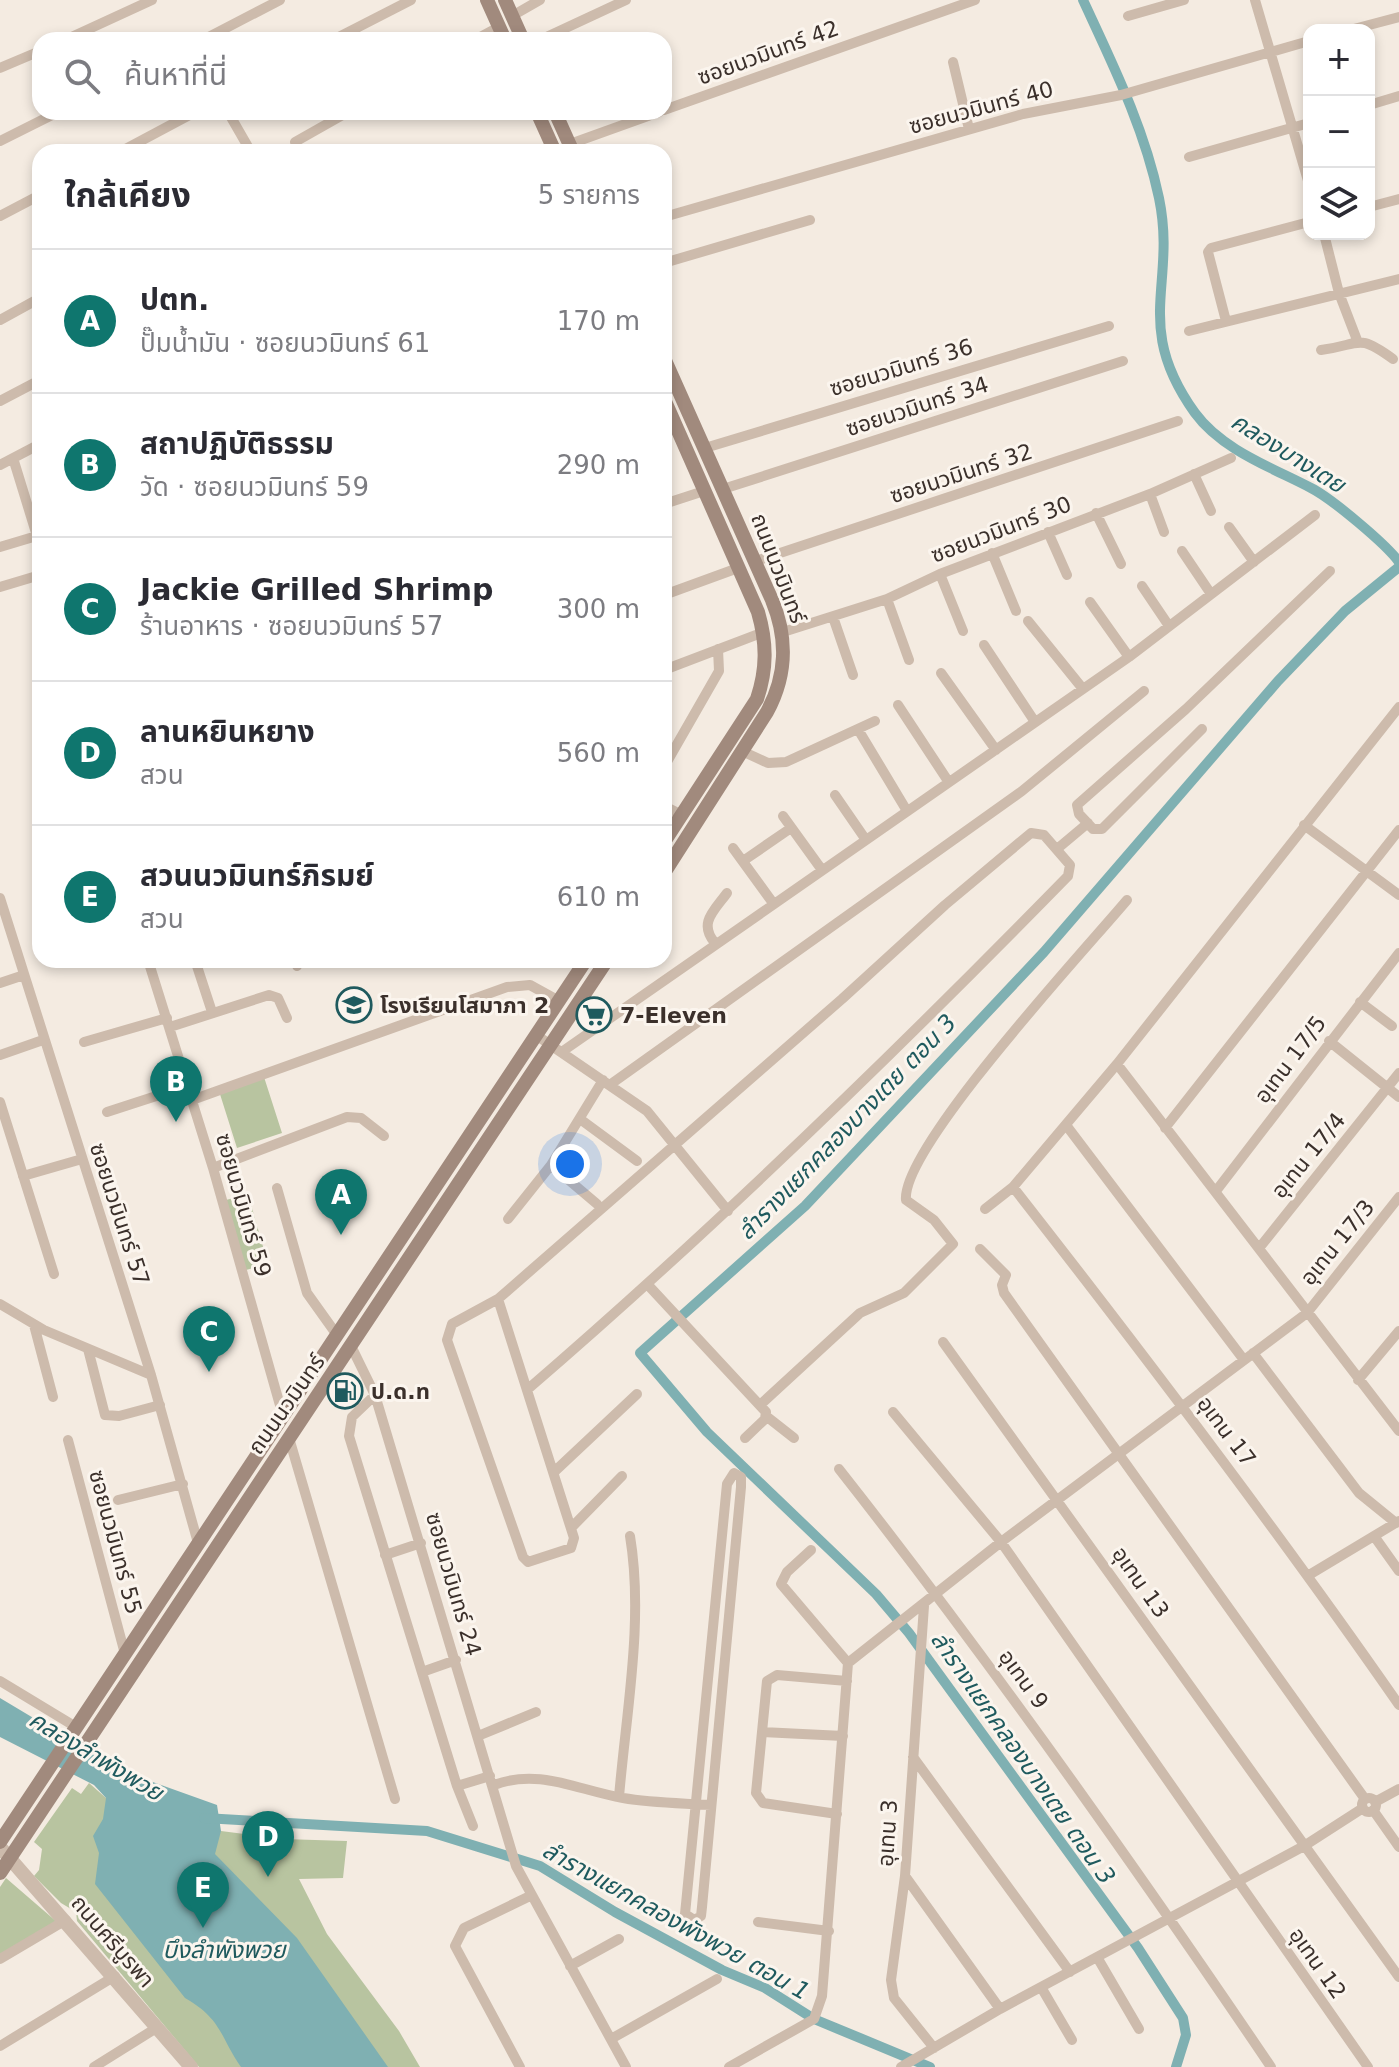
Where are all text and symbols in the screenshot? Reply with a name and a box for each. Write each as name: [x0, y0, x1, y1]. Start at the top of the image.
street label: ซอยนวมินทร์ 42: [694, 15, 842, 90]
map controls: [1303, 24, 1375, 240]
button: +: [1303, 24, 1375, 96]
search box: [32, 32, 672, 120]
icon: search: [60, 54, 104, 98]
text: ค้นหาที่นี่: [124, 57, 227, 92]
street label: ซอยนวมินทร์ 40: [906, 76, 1056, 139]
button: −: [1303, 96, 1375, 168]
button: layers: [1303, 168, 1375, 240]
text: ใกล้เคียง: [64, 175, 191, 215]
text: 5 รายการ: [538, 180, 640, 210]
text: ปตท.: [140, 282, 209, 317]
text: A: [80, 306, 100, 336]
text: 170 m: [557, 306, 640, 336]
text: ปั๊มน้ำมัน · ซอยนวมินทร์ 61: [140, 328, 430, 358]
street label: ซอยนวมินทร์ 36: [827, 334, 976, 401]
street label: ซอยนวมินทร์ 34: [843, 372, 992, 441]
water label: คลองบางเตย: [1226, 407, 1351, 500]
text: สถาปฏิบัติธรรม: [140, 426, 334, 461]
street label: ซอยนวมินทร์ 32: [887, 439, 1036, 508]
text: B: [80, 450, 100, 480]
text: 290 m: [557, 450, 640, 480]
text: วัด · ซอยนวมินทร์ 59: [140, 472, 369, 502]
street label: ซอยนวมินทร์ 30: [927, 491, 1075, 568]
street label: ถนนนวมินทร์: [746, 510, 811, 628]
text: Jackie Grilled Shrimp: [140, 572, 494, 607]
text: C: [80, 594, 100, 624]
text: 300 m: [557, 594, 640, 624]
text: ร้านอาหาร · ซอยนวมินทร์ 57: [140, 611, 443, 641]
text: ลานหยินหยาง: [140, 714, 315, 749]
text: D: [79, 738, 101, 768]
text: 560 m: [557, 738, 640, 768]
text: สวน: [140, 760, 184, 790]
text: สวนนวมินทร์ภิรมย์: [140, 858, 374, 893]
text: E: [81, 882, 99, 912]
text: 610 m: [557, 882, 640, 912]
text: สวน: [140, 904, 184, 934]
school or university icon: โรงเรียนโสมาภา 2: [335, 986, 373, 1024]
place label: โรงเรียนโสมาภา 2: [380, 993, 549, 1018]
supermarket icon: 7-Eleven: [575, 996, 613, 1034]
place label: 7-Eleven: [620, 1003, 727, 1028]
water label: ลำรางแยกคลองบางเตย ตอน 3: [732, 1009, 962, 1245]
street label: อุเทน 17/5: [1250, 1011, 1332, 1108]
pin: B: [150, 1056, 202, 1122]
street label: อุเทน 17/4: [1266, 1108, 1351, 1204]
street label: ซอยนวมินทร์ 59: [211, 1130, 276, 1280]
street label: ซอยนวมินทร์ 57: [85, 1140, 154, 1289]
your location: [550, 1144, 590, 1184]
pin: A: [315, 1169, 367, 1235]
street label: อุเทน 17/3: [1295, 1195, 1380, 1291]
pin: C: [183, 1306, 235, 1372]
street label: ถนนนวมินทร์: [243, 1349, 330, 1459]
fuel station icon: ป.ด.ท: [326, 1372, 364, 1410]
place label: ป.ด.ท: [371, 1379, 430, 1404]
street label: อุเทน 17: [1191, 1391, 1261, 1472]
street label: ซอยนวมินทร์ 55: [84, 1467, 147, 1617]
street label: ซอยนวมินทร์ 24: [421, 1509, 486, 1659]
street label: อุเทน 13: [1106, 1542, 1174, 1623]
water label: ลำรางแยกคลองบางเตย ตอน 3: [925, 1626, 1121, 1890]
street label: อุเทน 9: [993, 1645, 1053, 1714]
water label: คลองลำพังพวย: [24, 1705, 169, 1808]
street label: อุเทน 3: [873, 1799, 903, 1867]
pin: D: [242, 1811, 294, 1877]
water label: ลำรางแยกคลองพังพวย ตอน 1: [538, 1836, 814, 2006]
pin: E: [177, 1862, 229, 1928]
street label: ถนนศรีบูรพา: [65, 1890, 159, 1993]
street label: อุเทน 12: [1283, 1923, 1351, 2004]
water label: บึงลำพังพวย: [162, 1936, 287, 1964]

